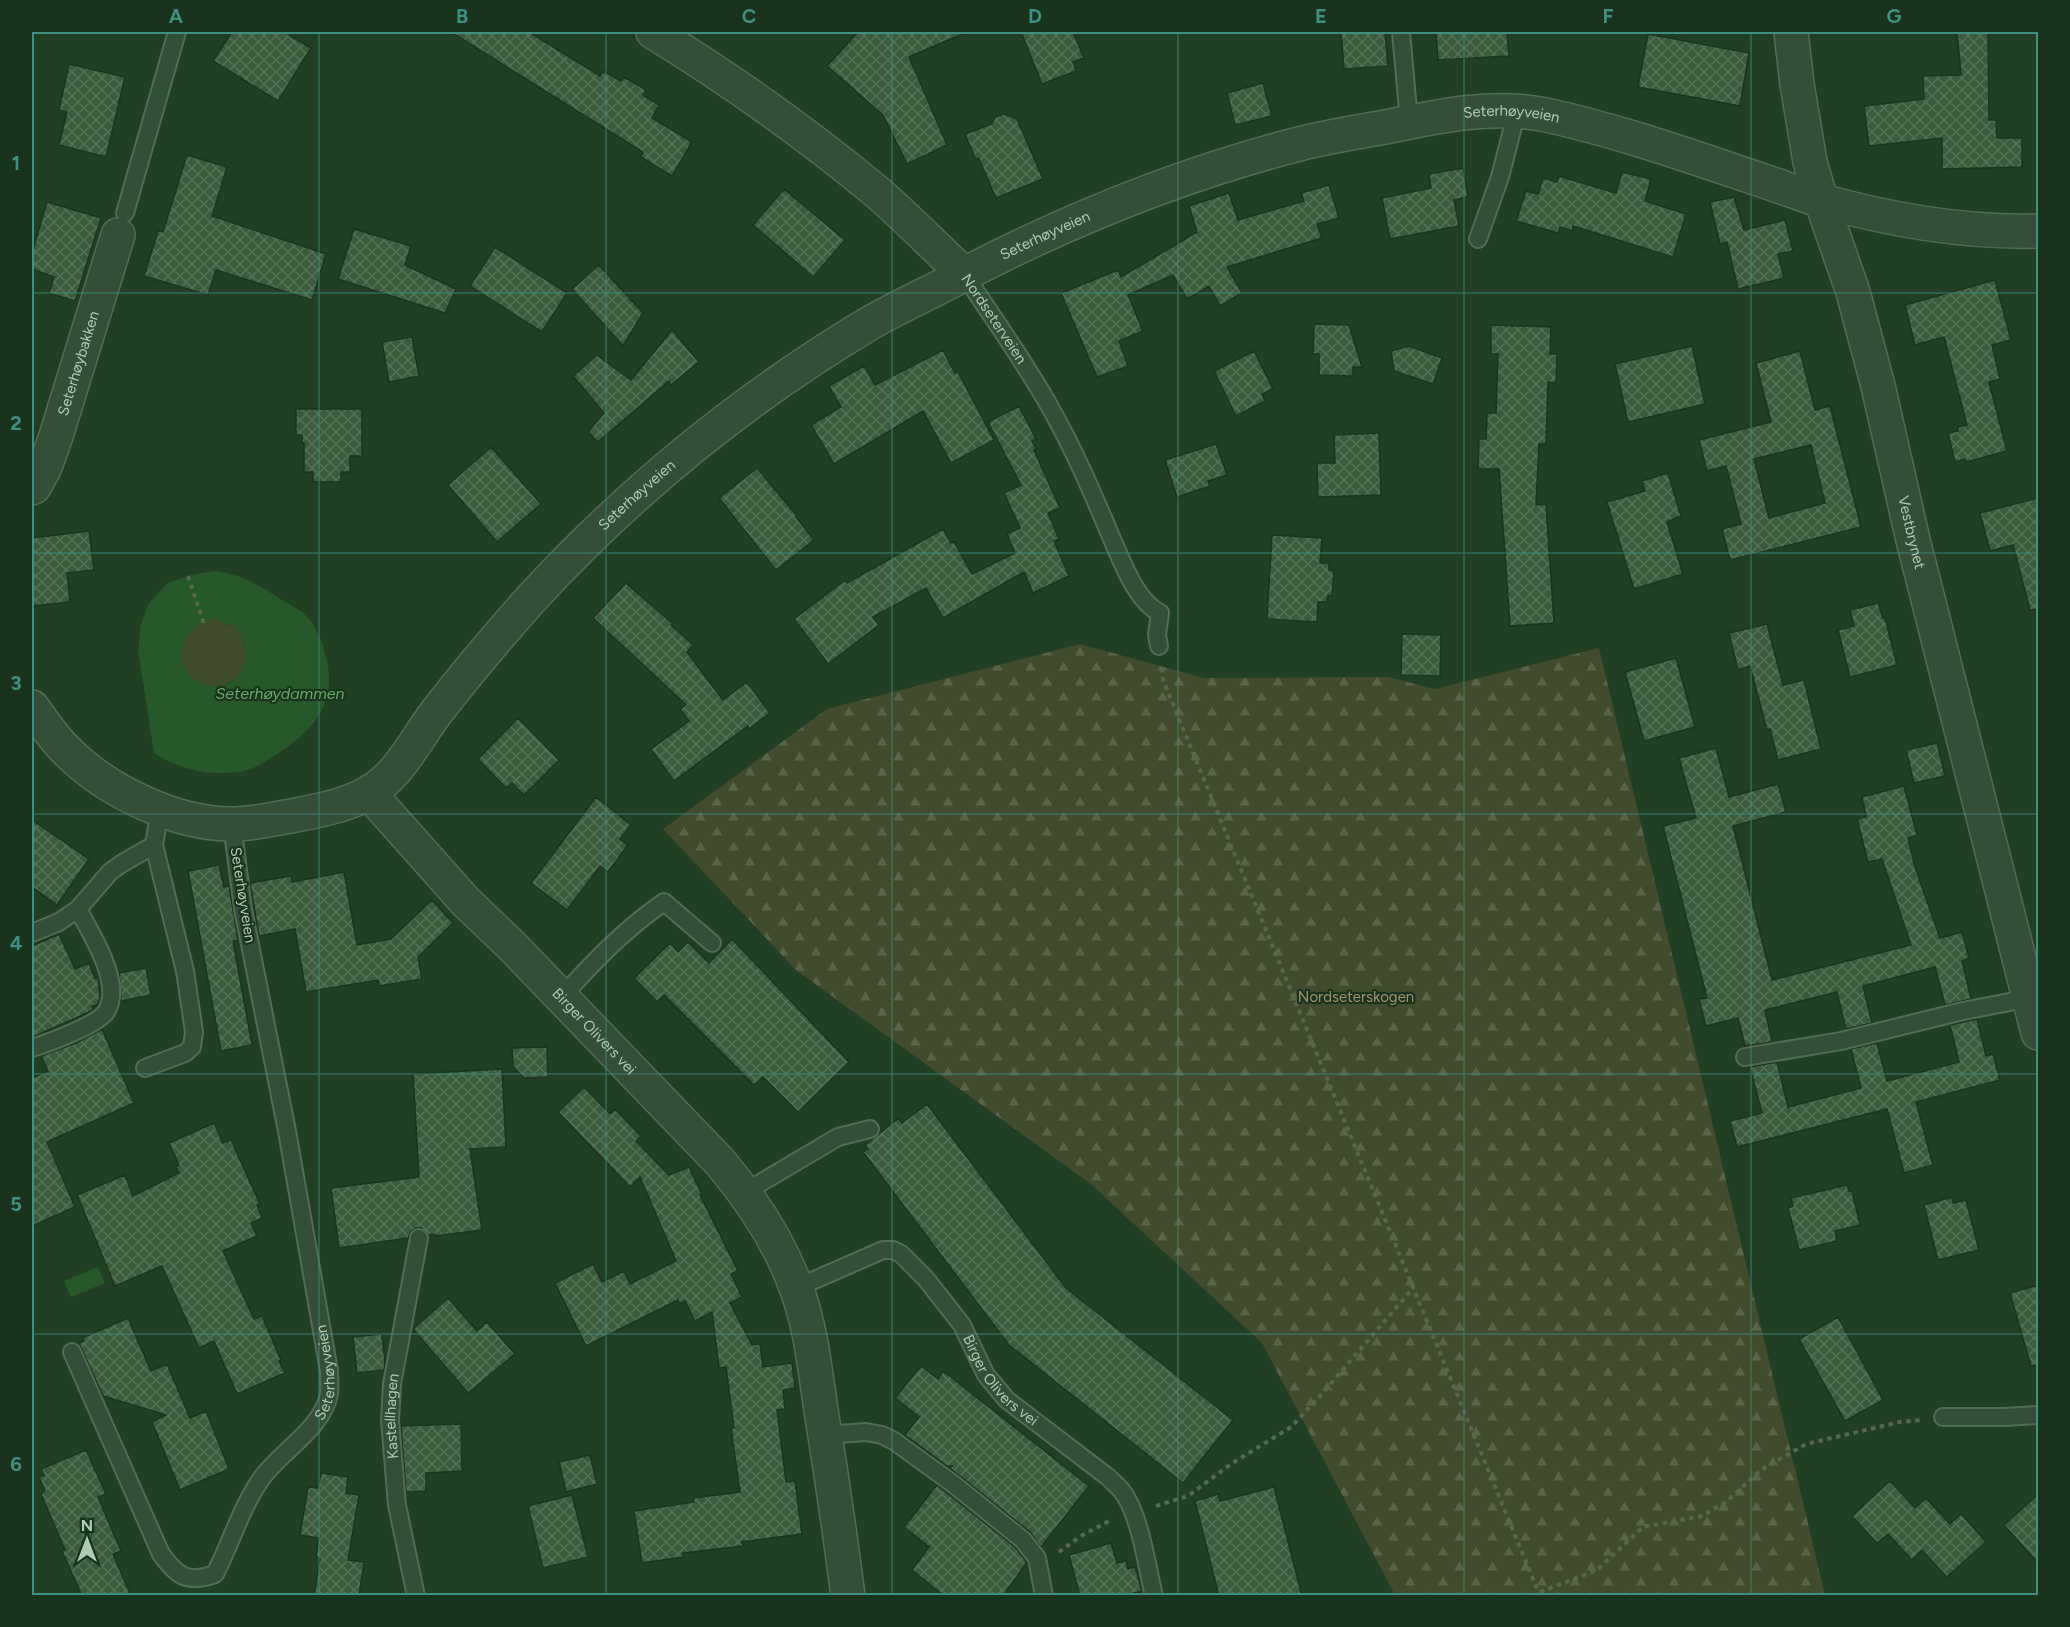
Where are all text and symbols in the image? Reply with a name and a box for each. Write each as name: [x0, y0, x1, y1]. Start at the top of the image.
text: A: [169, 4, 184, 28]
text: B: [456, 4, 468, 28]
text: C: [742, 4, 756, 28]
text: D: [1028, 4, 1042, 28]
text: E: [1315, 4, 1327, 28]
text: F: [1602, 4, 1614, 28]
text: G: [1887, 4, 1902, 28]
street label: Seterhøyveien: [1462, 102, 1562, 127]
text: 1: [12, 151, 20, 175]
street label: Seterhøyveien: [997, 207, 1093, 264]
street label: Nordseterveien: [957, 271, 1030, 367]
street label: Seterhøybakken: [54, 309, 103, 418]
text: 2: [10, 411, 22, 435]
street label: Seterhøyveien: [595, 456, 679, 534]
street label: Vestbrynet: [1894, 494, 1929, 571]
text: 3: [10, 671, 22, 695]
water label: Seterhøydammen: [216, 684, 345, 703]
street label: Seterhøyveien: [227, 846, 259, 944]
text: 4: [10, 931, 23, 955]
street label: Birger Olivers vei: [548, 984, 640, 1078]
park label: Nordseterskogen: [1298, 988, 1414, 1006]
text: 5: [10, 1192, 22, 1216]
street label: Seterhøyveien: [310, 1323, 339, 1424]
street label: Birger Olivers vei: [959, 1332, 1042, 1429]
street label: Kastellhagen: [381, 1372, 403, 1460]
text: 6: [10, 1452, 22, 1476]
north arrow: [57, 1510, 117, 1570]
text: N: [81, 1516, 93, 1535]

